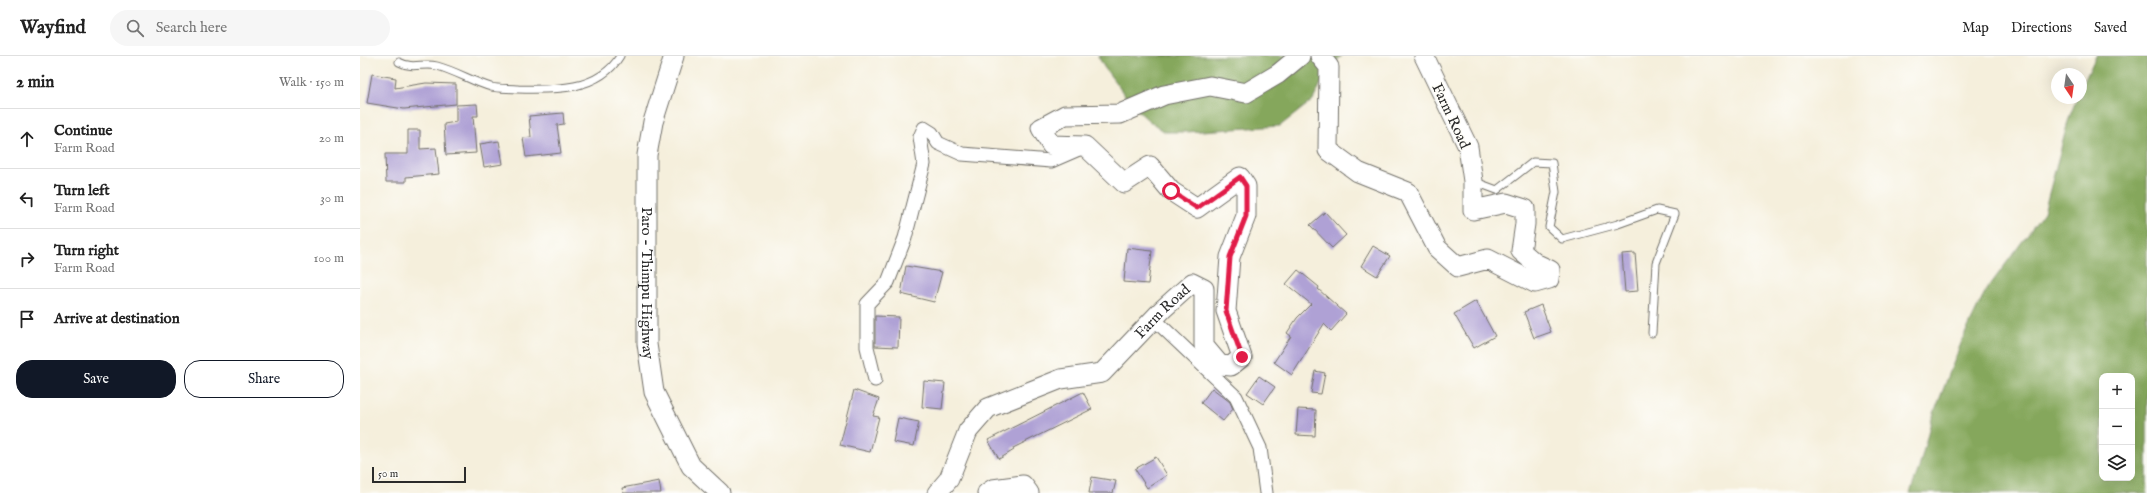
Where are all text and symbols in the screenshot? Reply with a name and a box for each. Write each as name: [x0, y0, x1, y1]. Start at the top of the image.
search box: [110, 10, 390, 46]
text: Wayfind: [20, 16, 86, 40]
icon: search: [124, 17, 146, 39]
text: Search here: [156, 18, 227, 37]
text: Map: [1962, 19, 1989, 37]
text: Directions: [2011, 19, 2072, 37]
text: Saved: [2094, 19, 2127, 37]
north arrow: [2051, 68, 2087, 104]
text: 2 min: [16, 72, 54, 93]
text: Walk · 150 m: [279, 74, 344, 91]
street label: Farm Road: [1428, 80, 1475, 153]
text: Continue: [54, 121, 112, 140]
icon: ahead: [16, 128, 38, 150]
text: 20 m: [319, 130, 344, 147]
text: Farm Road: [54, 140, 115, 157]
text: Turn left: [54, 181, 110, 200]
route start: [1162, 182, 1180, 200]
icon: left: [16, 188, 38, 210]
text: 30 m: [320, 190, 344, 207]
text: Farm Road: [54, 200, 115, 217]
street label: Paro - Thimpu Highway: [638, 207, 659, 361]
text: Turn right: [54, 241, 119, 260]
icon: right: [16, 248, 38, 270]
text: 100 m: [314, 250, 344, 267]
text: Farm Road: [54, 260, 115, 277]
street label: Farm Road: [1131, 279, 1195, 342]
icon: arrive: [16, 308, 38, 330]
text: Arrive at destination: [54, 309, 180, 328]
route end: [1233, 348, 1251, 366]
button: Save: [16, 360, 176, 398]
button: Share: [184, 360, 344, 398]
map controls: [2099, 373, 2135, 481]
button: +: [2099, 373, 2135, 409]
button: −: [2099, 409, 2135, 445]
button: layers: [2099, 445, 2135, 481]
scale bar: [372, 465, 466, 484]
text: 50 m: [378, 467, 398, 481]

